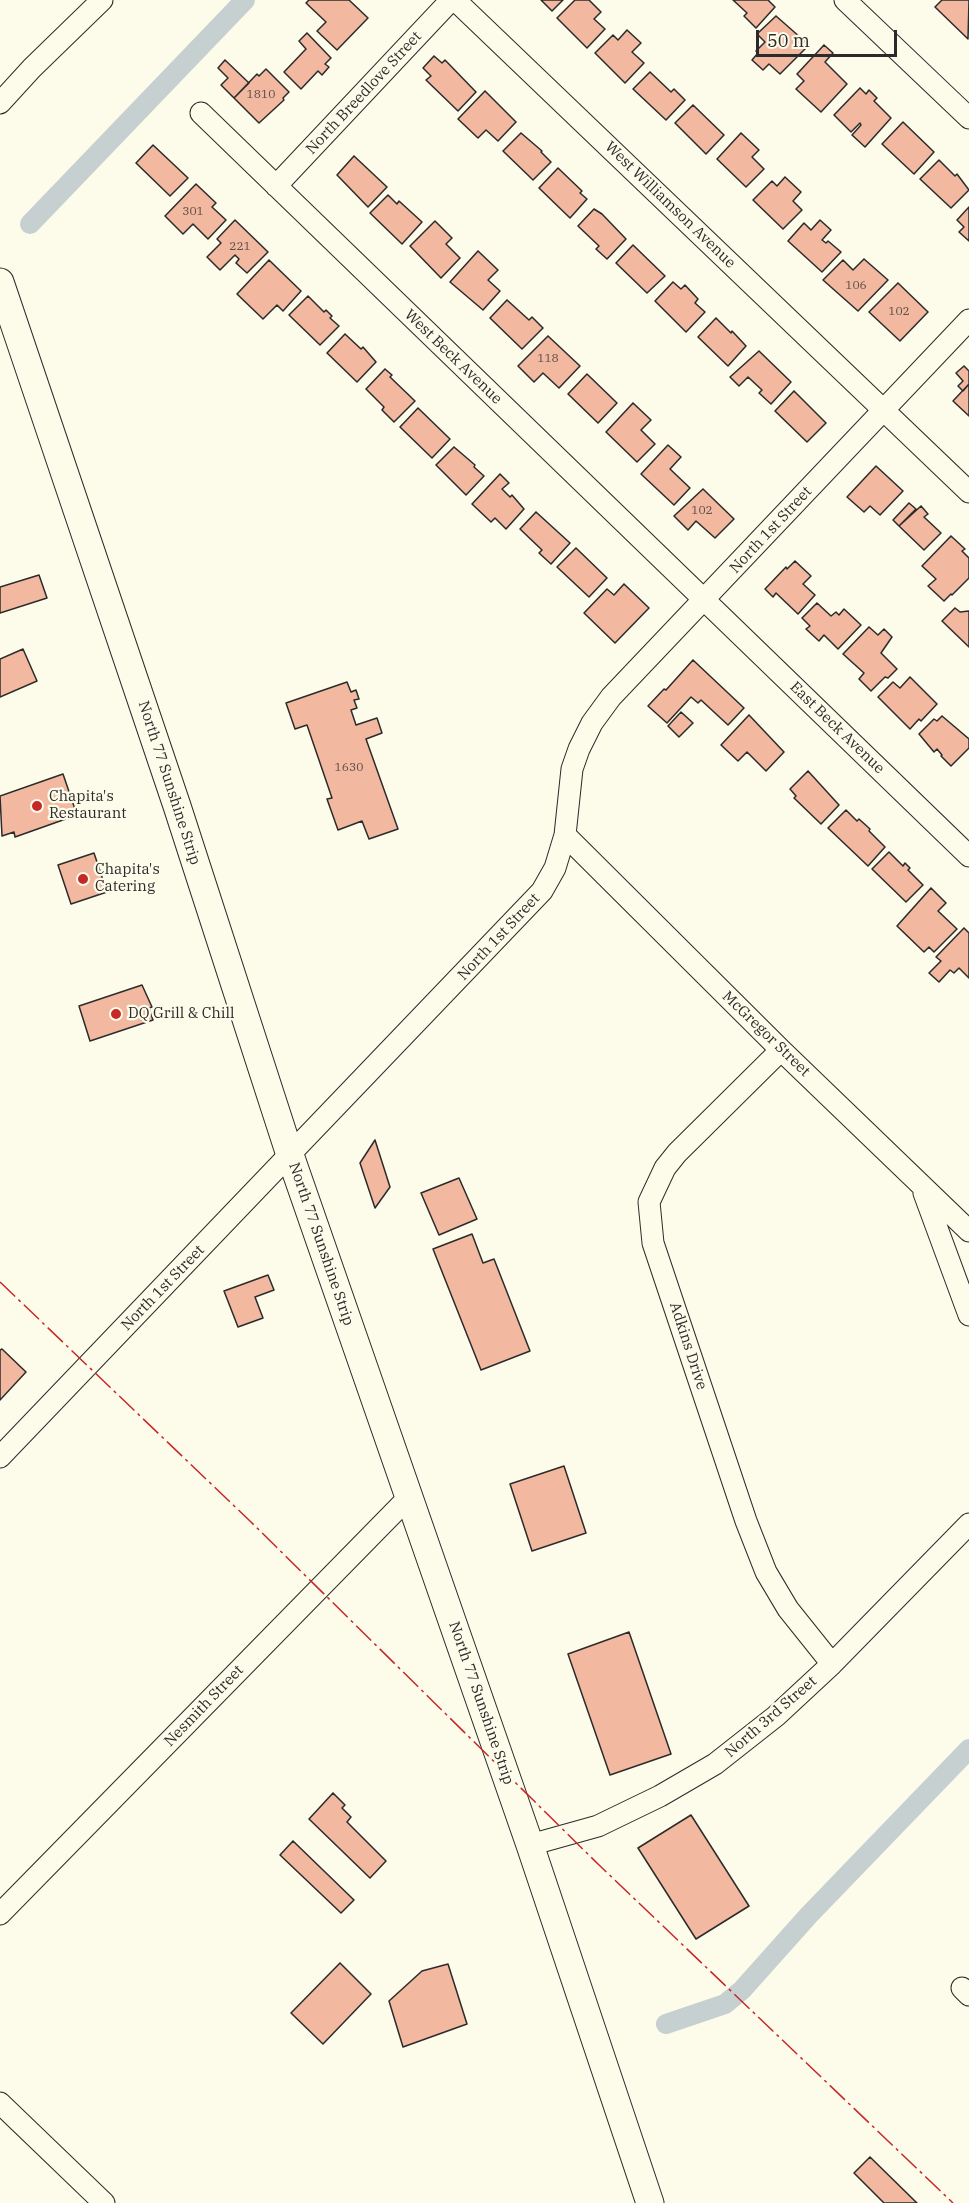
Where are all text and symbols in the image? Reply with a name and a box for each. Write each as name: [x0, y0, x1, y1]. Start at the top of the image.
scale bar: [759, 18, 900, 56]
street label: North Breedlove Street: [302, 28, 426, 158]
text: 50 m: [767, 29, 810, 52]
house number: 1810: [247, 88, 275, 102]
street label: West Williamson Avenue: [601, 138, 739, 272]
house number: 301: [182, 205, 204, 219]
house number: 221: [229, 240, 251, 254]
house number: 106: [845, 279, 867, 293]
house number: 102: [888, 305, 910, 319]
street label: West Beck Avenue: [400, 306, 506, 408]
house number: 118: [537, 352, 559, 366]
street label: North 1st Street: [726, 483, 816, 577]
house number: 102: [691, 504, 713, 518]
street label: East Beck Avenue: [786, 678, 888, 778]
street label: North 77 Sunshine Strip: [134, 699, 204, 867]
house number: 1630: [335, 761, 363, 775]
place label: Chapita's Restaurant: [49, 788, 127, 823]
marker: Chapita's Restaurant: [30, 799, 44, 813]
place label: Chapita's Catering: [95, 861, 160, 896]
marker: Chapita's Catering: [76, 872, 90, 886]
street label: North 1st Street: [454, 890, 544, 984]
street label: McGregor Street: [718, 988, 814, 1080]
place label: DQ Grill & Chill: [128, 1005, 235, 1023]
marker: DQ Grill & Chill: [109, 1007, 123, 1021]
street label: North 77 Sunshine Strip: [285, 1160, 357, 1328]
street label: North 1st Street: [118, 1241, 208, 1335]
street label: Adkins Drive: [665, 1300, 711, 1392]
street label: North 77 Sunshine Strip: [445, 1619, 517, 1787]
street label: Nesmith Street: [161, 1662, 247, 1750]
street label: North 3rd Street: [722, 1672, 820, 1762]

